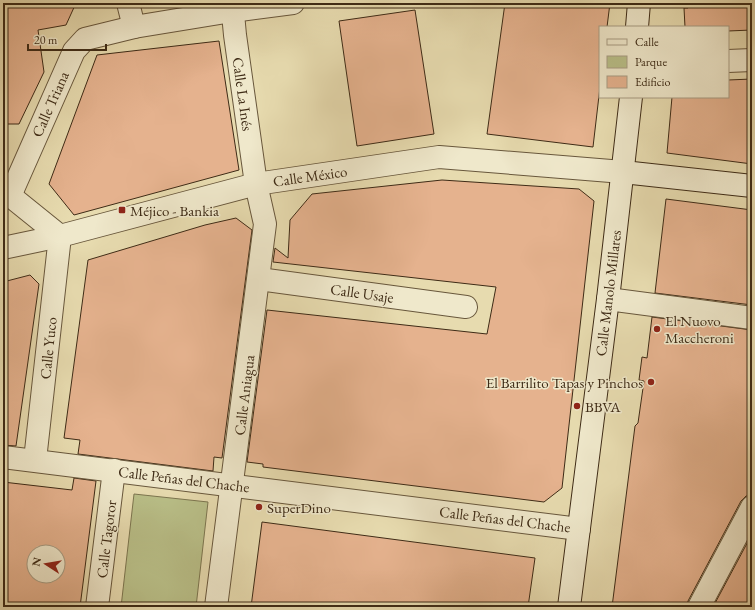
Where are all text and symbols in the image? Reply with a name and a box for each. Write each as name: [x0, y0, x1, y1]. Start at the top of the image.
scale bar: [28, 26, 106, 52]
legend: [599, 26, 729, 98]
text: 20 m: [34, 32, 58, 48]
text: Calle: [635, 34, 659, 50]
text: Parque: [635, 54, 667, 70]
street label: Calle La Inés: [228, 56, 258, 132]
street label: Calle Triana: [27, 68, 73, 140]
text: Edificio: [635, 74, 671, 90]
street label: Calle México: [272, 161, 348, 191]
place label: Méjico - Bankia: [130, 201, 219, 220]
marker: Méjico - Bankia: [117, 205, 127, 215]
street label: Calle Manolo Millares: [591, 229, 625, 357]
street label: Calle Usaje: [329, 279, 395, 307]
place label: El Nuovo Maccheroni: [665, 311, 734, 347]
street label: Calle Yuco: [35, 316, 61, 380]
marker: El Nuovo Maccheroni: [652, 324, 662, 334]
street label: Calle Aniagua: [230, 354, 258, 436]
place label: El Barrilito Tapas y Pinchos: [486, 373, 643, 392]
marker: El Barrilito Tapas y Pinchos: [646, 377, 656, 387]
place label: BBVA: [585, 397, 621, 416]
marker: BBVA: [572, 401, 582, 411]
street label: Calle Peñas del Chache: [117, 462, 251, 496]
place label: SuperDino: [267, 498, 331, 517]
street label: Calle Tagoror: [92, 499, 120, 579]
marker: SuperDino: [254, 502, 264, 512]
street label: Calle Peñas del Chache: [438, 502, 572, 536]
north arrow: [26, 544, 66, 584]
text: N: [28, 556, 44, 568]

